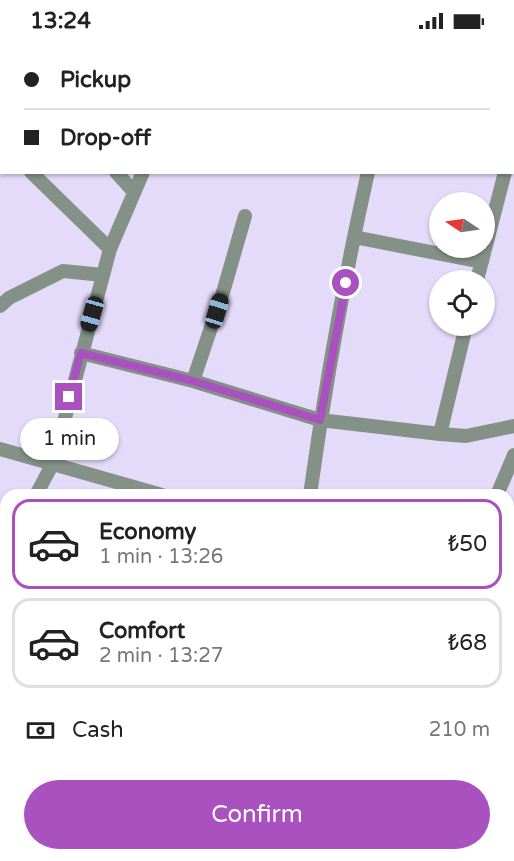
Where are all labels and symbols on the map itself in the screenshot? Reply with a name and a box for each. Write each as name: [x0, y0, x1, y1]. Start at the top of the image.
north arrow: [429, 192, 495, 258]
route start: [332, 269, 359, 296]
car: [203, 291, 231, 331]
car: [78, 294, 106, 334]
route end: [55, 383, 82, 410]
callout: 1 min: [20, 418, 118, 460]

